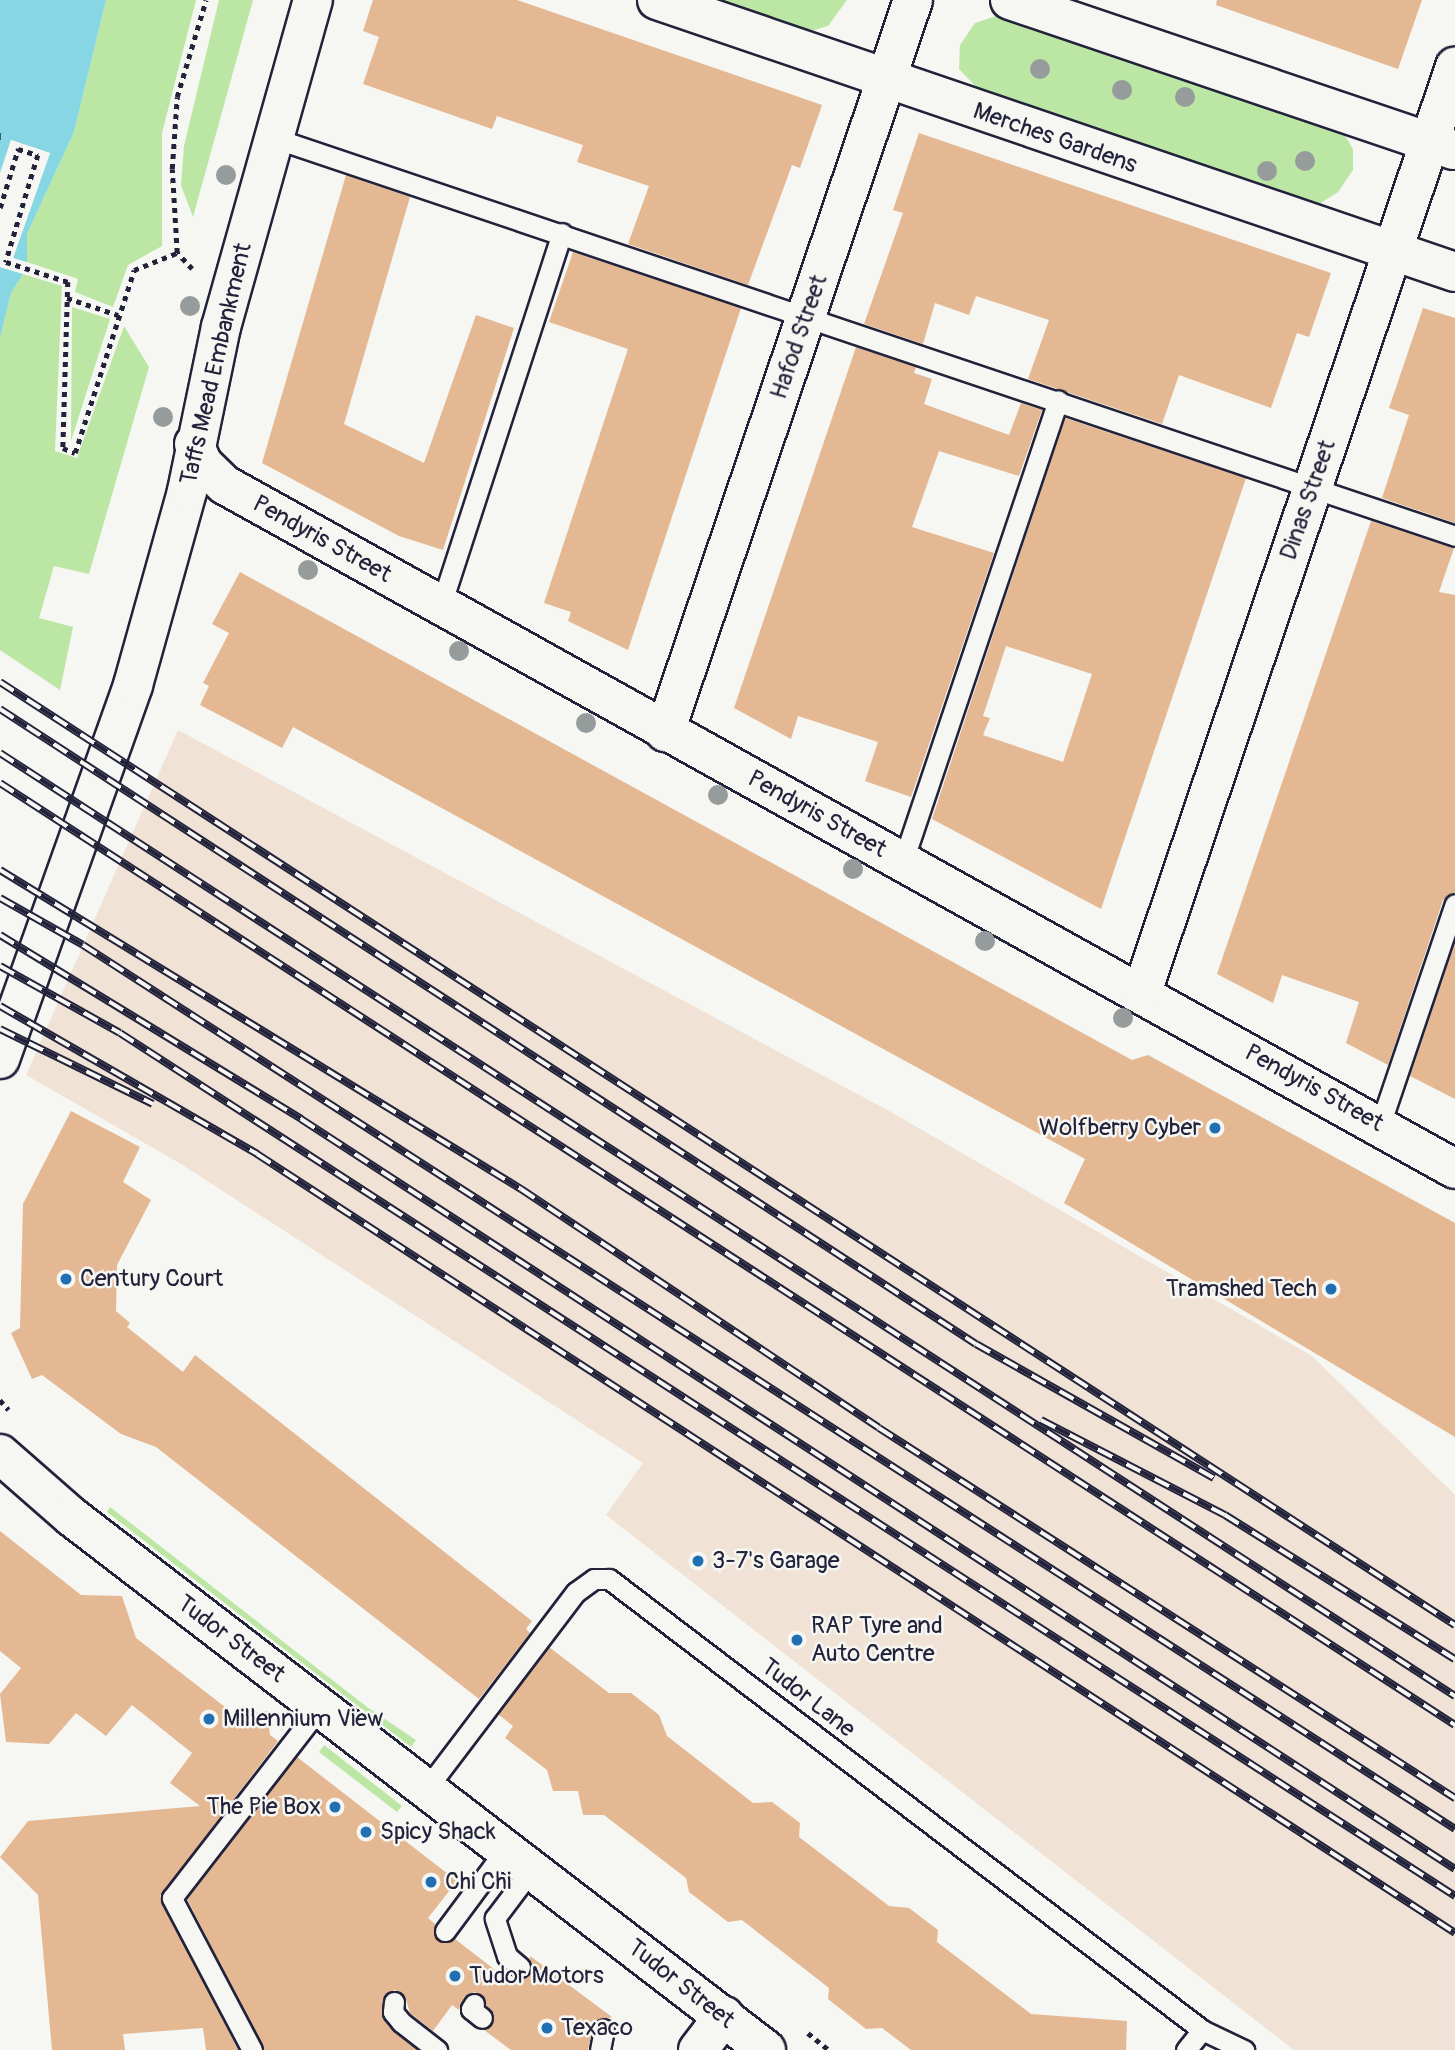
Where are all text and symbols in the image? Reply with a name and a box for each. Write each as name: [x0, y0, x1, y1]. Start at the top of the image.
street label: Merches Gardens: [969, 97, 1141, 179]
street label: Taffs Mead Embankment: [174, 240, 258, 488]
street label: Hafod Street: [764, 271, 834, 403]
street label: Dinas Street: [1274, 436, 1342, 564]
street label: Pendyris Street: [248, 489, 396, 589]
street label: Pendyris Street: [743, 764, 891, 864]
street label: Pendyris Street: [1240, 1038, 1388, 1138]
place label: Wolfberry Cyber: [1039, 1114, 1201, 1142]
marker: Wolfberry Cyber: [1207, 1120, 1223, 1136]
place label: Century Court: [80, 1265, 223, 1293]
marker: Century Court: [58, 1271, 74, 1287]
place label: Tramshed Tech: [1166, 1275, 1317, 1303]
marker: Tramshed Tech: [1323, 1281, 1339, 1297]
place label: 3-7's Garage: [712, 1547, 840, 1575]
marker: 3-7's Garage: [690, 1553, 706, 1569]
street label: Tudor Street: [171, 1589, 291, 1689]
place label: RAP Tyre and Auto Centre: [811, 1612, 943, 1668]
marker: RAP Tyre and Auto Centre: [789, 1632, 805, 1648]
street label: Tudor Lane: [755, 1652, 861, 1744]
place label: Millennium View: [223, 1705, 383, 1733]
marker: Millennium View: [201, 1711, 217, 1727]
place label: The Pie Box: [207, 1793, 321, 1821]
marker: The Pie Box: [327, 1799, 343, 1815]
place label: Spicy Shack: [380, 1818, 496, 1846]
marker: Spicy Shack: [358, 1824, 374, 1840]
place label: Chi Chi: [445, 1868, 511, 1896]
marker: Chi Chi: [423, 1874, 439, 1890]
street label: Tudor Street: [622, 1933, 740, 2035]
place label: Tudor Motors: [469, 1962, 604, 1990]
marker: Tudor Motors: [447, 1968, 463, 1984]
place label: Texaco: [561, 2014, 633, 2042]
marker: Texaco: [539, 2020, 555, 2036]

